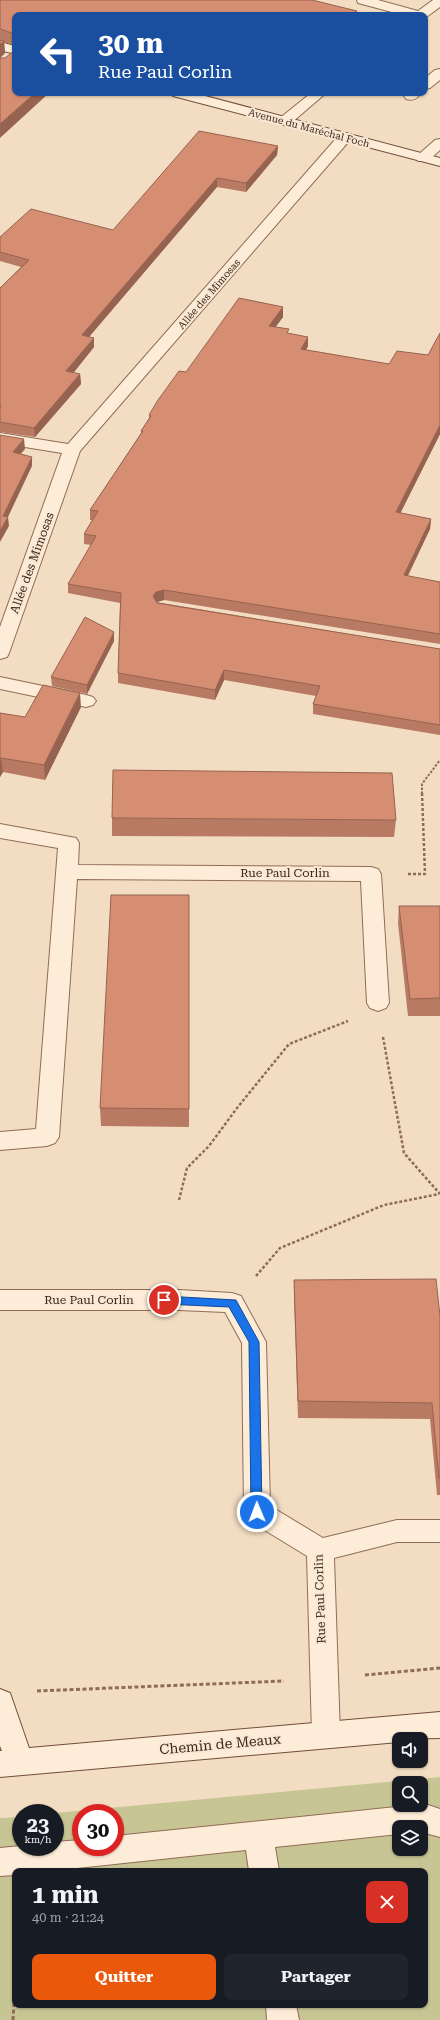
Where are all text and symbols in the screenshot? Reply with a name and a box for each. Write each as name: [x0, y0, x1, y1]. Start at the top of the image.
text: 30 m: [98, 27, 163, 60]
icon: left: [32, 28, 84, 80]
text: Rue Paul Corlin: [98, 61, 232, 82]
street label: Avenue du Maréchal Foch: [247, 107, 371, 150]
street label: Allée des Mimosas: [176, 257, 242, 331]
street label: Allée des Mimosas: [7, 510, 57, 616]
street label: Rue Paul Corlin: [240, 866, 330, 880]
pin: [147, 1283, 181, 1317]
icon: arrive: [153, 1289, 175, 1311]
street label: Rue Paul Corlin: [44, 1293, 134, 1307]
position arrow: [236, 1491, 278, 1533]
street label: Rue Paul Corlin: [311, 1554, 329, 1644]
street label: Chemin de Meaux: [159, 1731, 281, 1757]
map controls: [392, 1732, 428, 1856]
button: sound: [392, 1732, 428, 1768]
button: search: [392, 1776, 428, 1812]
speed limit sign: 30: [72, 1804, 124, 1856]
text: 23: [27, 1813, 49, 1837]
button: layers: [392, 1820, 428, 1856]
text: km/h: [25, 1834, 51, 1845]
text: 1 min: [32, 1881, 99, 1909]
button: close: [366, 1881, 408, 1923]
text: 40 m · 21:24: [32, 1910, 104, 1925]
button: Quitter: [32, 1954, 216, 2000]
button: Partager: [224, 1954, 408, 2000]

